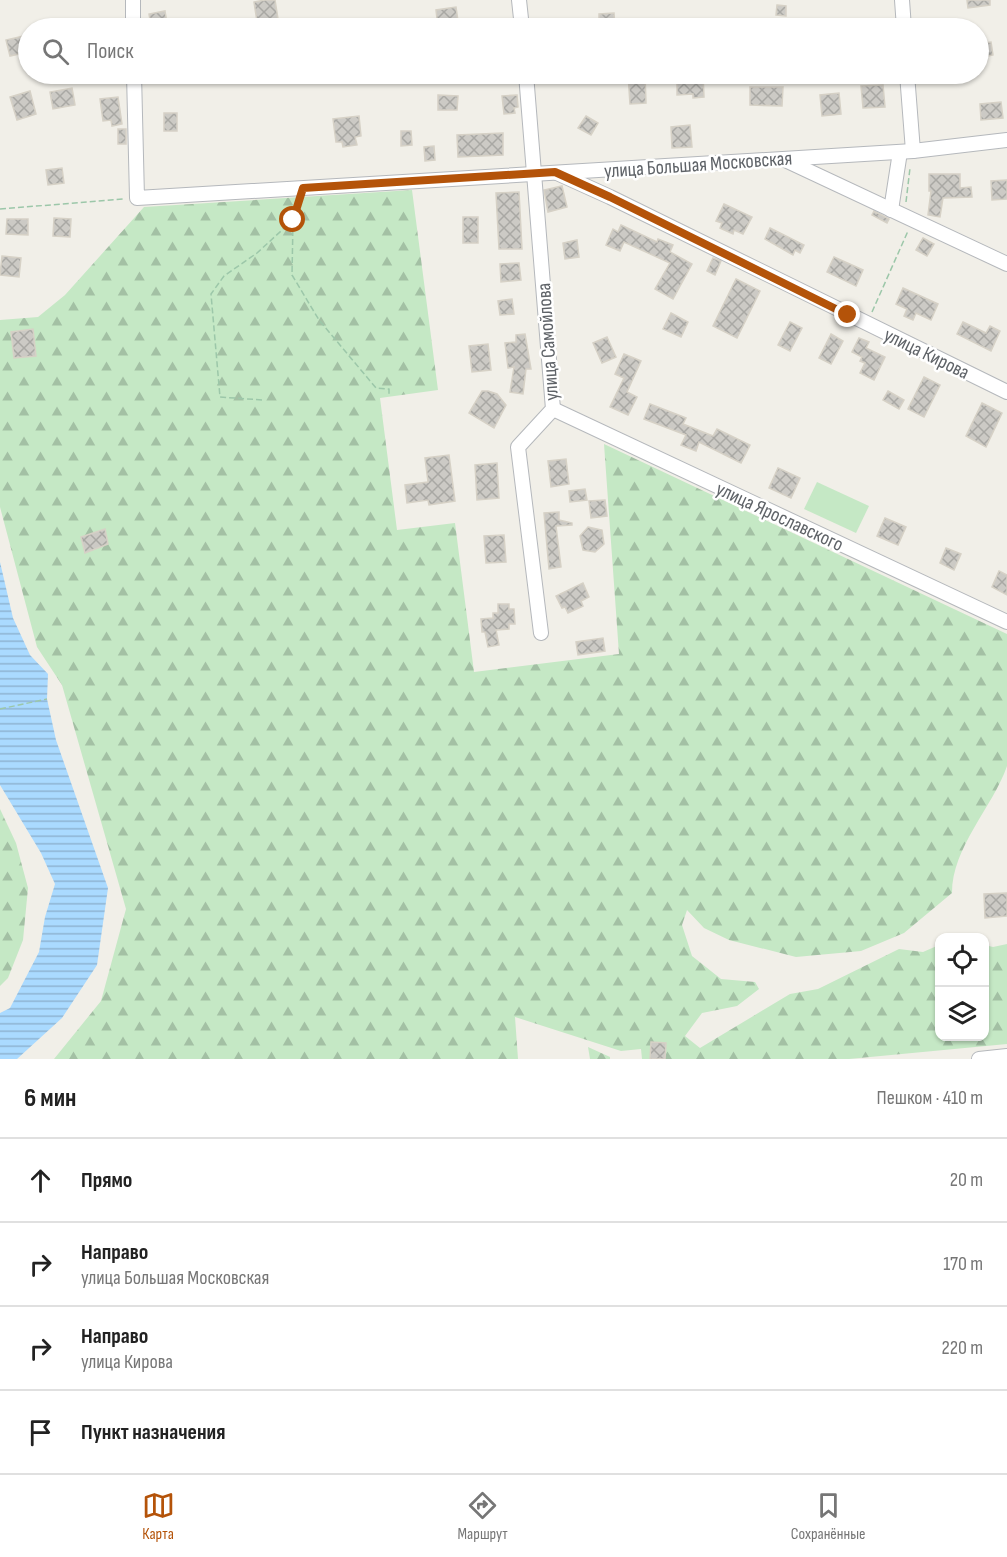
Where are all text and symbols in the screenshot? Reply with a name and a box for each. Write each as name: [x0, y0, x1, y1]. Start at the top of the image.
search box: [18, 18, 989, 84]
icon: search: [39, 35, 72, 68]
text: Поиск: [87, 38, 133, 65]
street label: улица Большая Московская: [603, 146, 793, 184]
route start: [279, 206, 305, 232]
street label: улица Самойлова: [532, 282, 564, 402]
route end: [834, 301, 860, 327]
street label: улица Кирова: [880, 323, 973, 385]
street label: улица Ярославского: [712, 477, 847, 557]
map controls: [935, 933, 989, 1041]
button: locate: [935, 933, 989, 987]
button: layers: [935, 987, 989, 1041]
text: 6 мин: [24, 1083, 76, 1114]
text: Пешком · 410 m: [877, 1086, 983, 1110]
icon: ahead: [24, 1164, 57, 1197]
text: Прямо: [81, 1167, 132, 1194]
text: 20 m: [950, 1168, 983, 1192]
text: Направо: [81, 1239, 148, 1266]
icon: right: [24, 1248, 57, 1281]
text: 170 m: [943, 1252, 983, 1276]
text: улица Большая Московская: [81, 1266, 269, 1290]
text: Направо: [81, 1323, 148, 1350]
icon: right: [24, 1332, 57, 1365]
text: 220 m: [942, 1336, 983, 1360]
text: улица Кирова: [81, 1350, 173, 1374]
icon: arrive: [24, 1416, 57, 1449]
text: Пункт назначения: [81, 1419, 225, 1446]
tab: Карта: [142, 1489, 175, 1544]
tab: Маршрут: [458, 1489, 508, 1544]
tab: Сохранённые: [791, 1489, 865, 1544]

